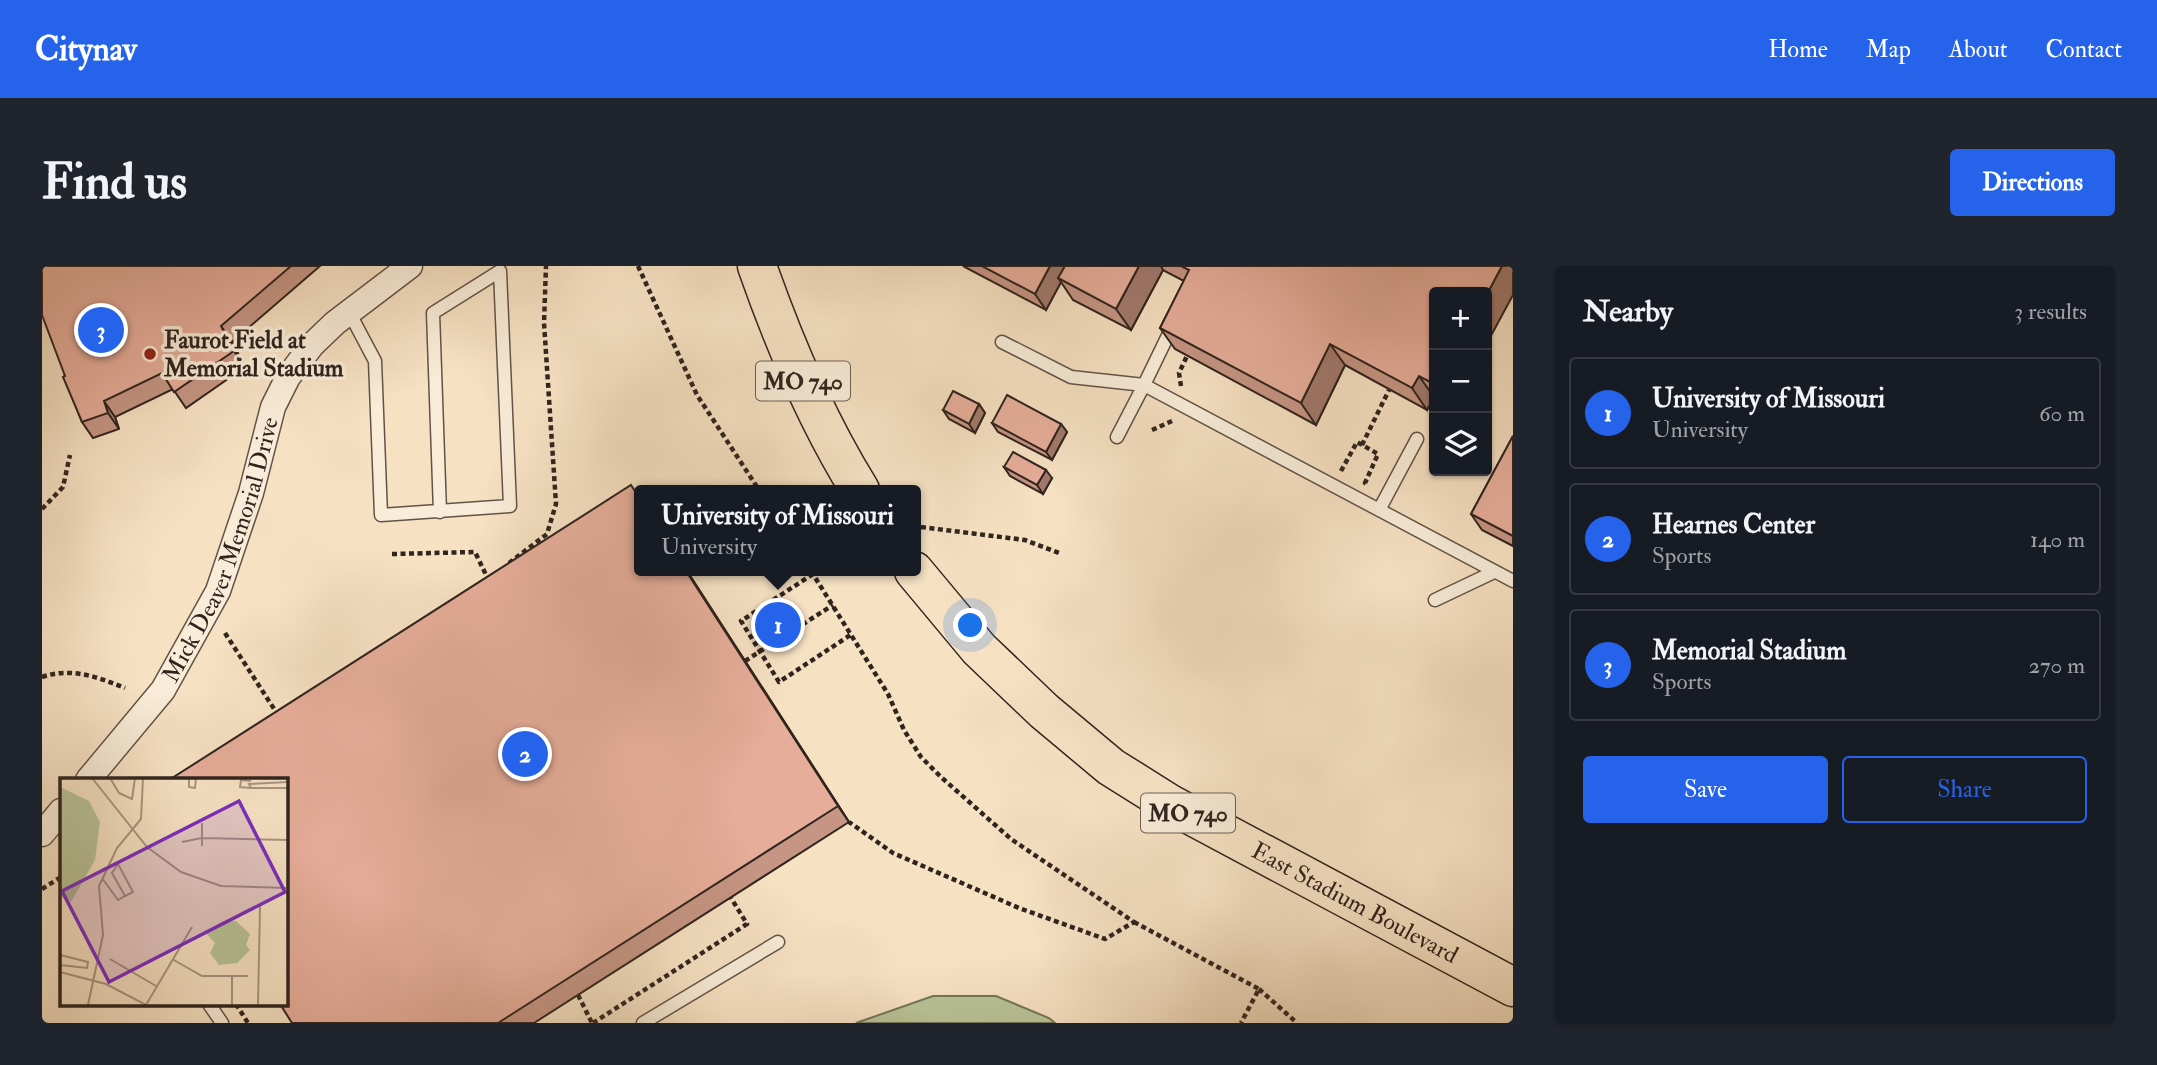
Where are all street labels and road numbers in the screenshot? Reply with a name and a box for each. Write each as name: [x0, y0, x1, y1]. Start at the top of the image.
road number: MO 740: [756, 362, 850, 400]
street label: Mick Deaver Memorial Drive: [155, 414, 286, 688]
road number: MO 740: [1141, 793, 1235, 832]
street label: East Stadium Boulevard: [1246, 835, 1464, 971]

